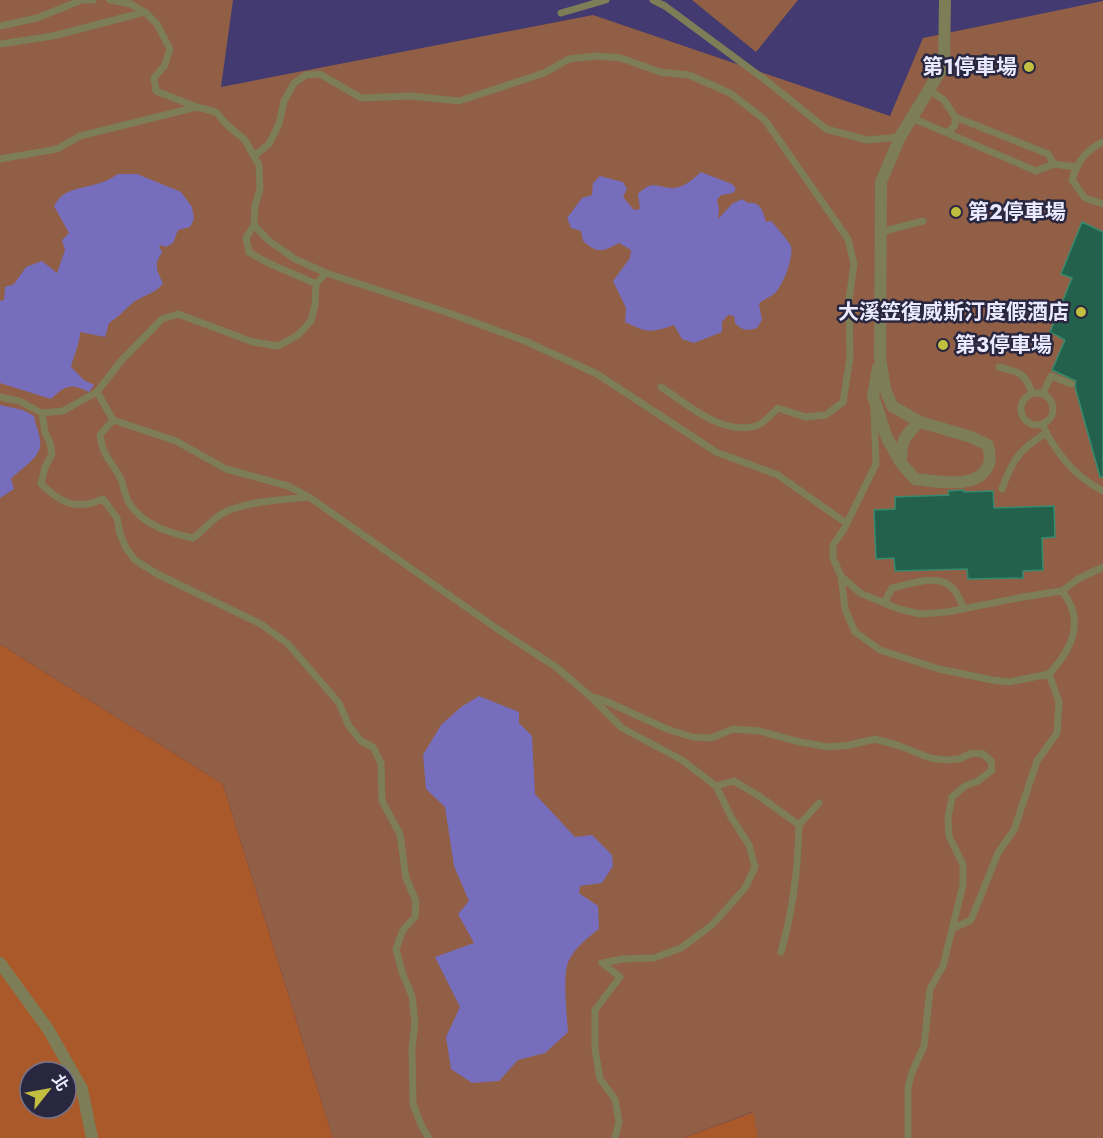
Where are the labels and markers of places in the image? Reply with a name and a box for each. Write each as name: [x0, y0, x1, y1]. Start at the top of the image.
place label: 第1停車場: [922, 52, 1017, 82]
marker: 第1停車場: [1022, 60, 1036, 74]
place label: 第2停車場: [968, 197, 1066, 227]
marker: 第2停車場: [949, 205, 963, 219]
place label: 大溪笠復威斯汀度假酒店: [838, 297, 1069, 327]
marker: 大溪笠復威斯汀度假酒店: [1074, 305, 1088, 319]
place label: 第3停車場: [955, 330, 1052, 360]
marker: 第3停車場: [936, 338, 950, 352]

